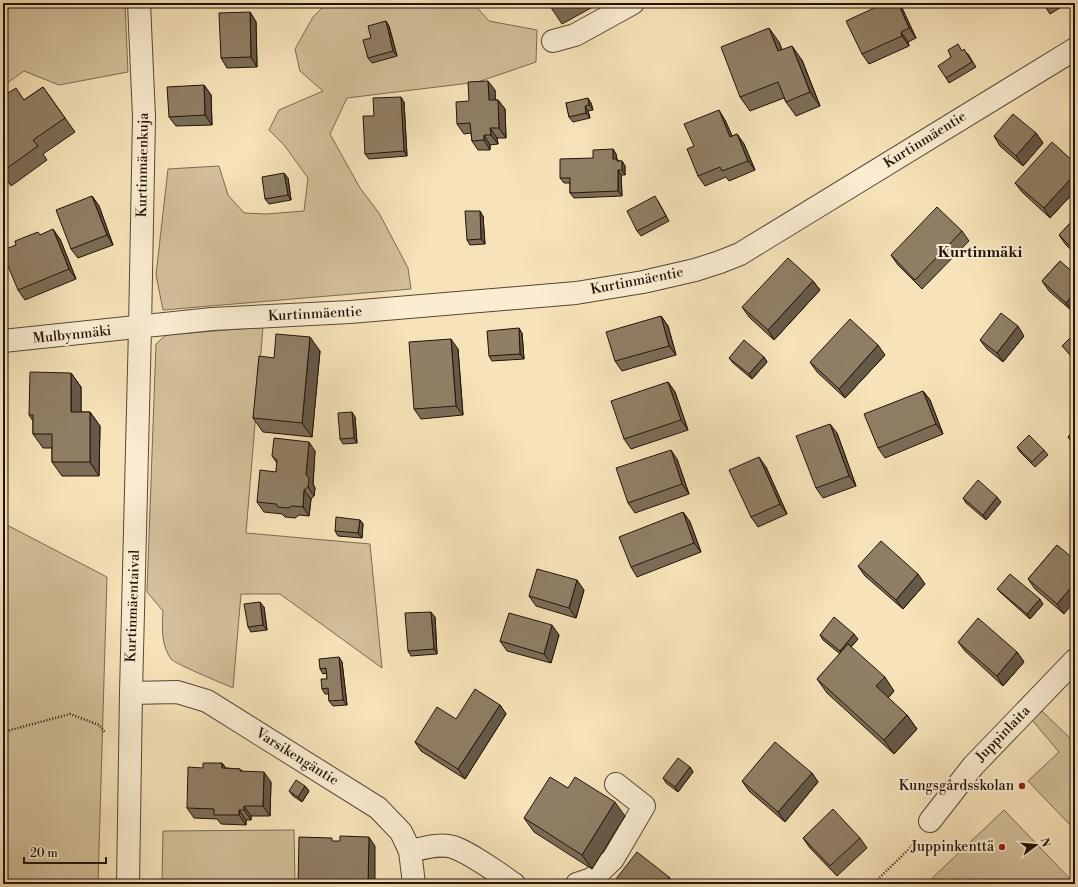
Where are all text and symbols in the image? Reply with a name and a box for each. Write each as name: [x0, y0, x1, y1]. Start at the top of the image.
street label: Kurtinmäentie: [880, 107, 970, 173]
street label: Kurtinmäenkuja: [133, 111, 153, 218]
district label: Kurtinmäki: [938, 243, 1022, 262]
street label: Kurtinmäentie: [589, 263, 685, 299]
street label: Kurtinmäentie: [267, 303, 363, 325]
street label: Mulbynmäki: [32, 322, 112, 348]
street label: Kurtinmäentaival: [122, 549, 144, 663]
street label: Juppinlaita: [971, 702, 1035, 767]
street label: Varsikengäntie: [251, 724, 342, 790]
place label: Kungsgårdsskolan: [899, 777, 1015, 795]
marker: Kungsgårdsskolan: [1017, 781, 1027, 791]
north arrow: [1016, 825, 1056, 865]
text: N: [1037, 836, 1053, 849]
place label: Juppinkenttä: [910, 838, 995, 856]
scale bar: [24, 839, 106, 865]
marker: Juppinkenttä: [997, 842, 1007, 852]
text: 20 m: [30, 846, 58, 861]

